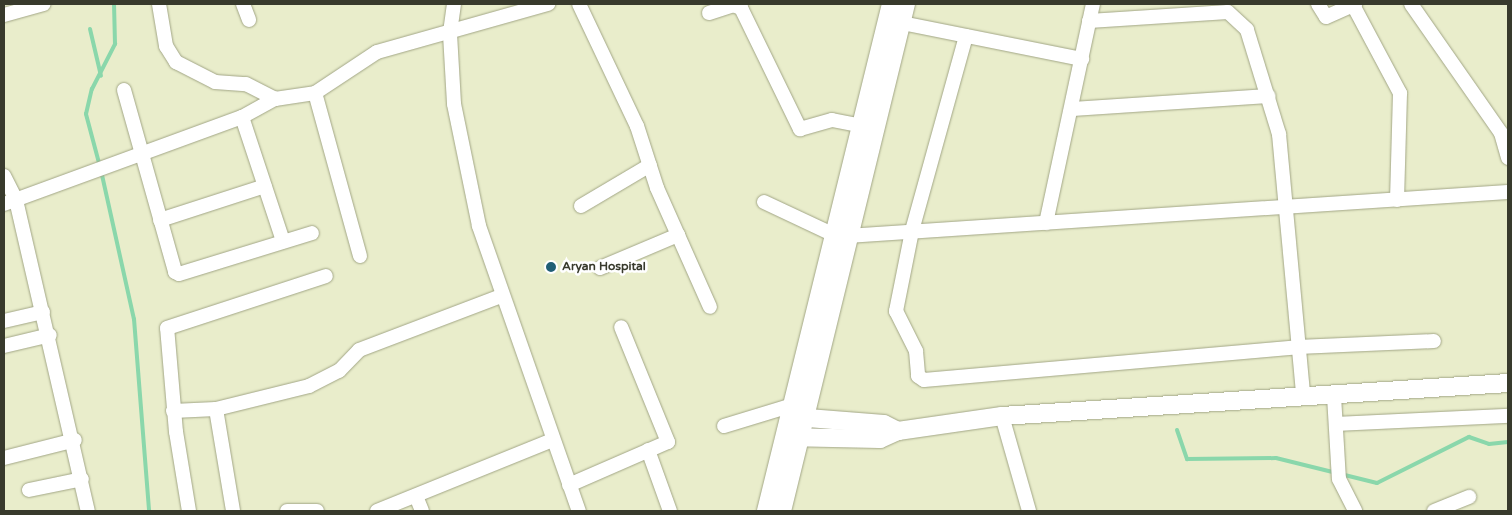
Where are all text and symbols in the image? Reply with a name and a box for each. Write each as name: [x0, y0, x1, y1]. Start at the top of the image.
marker: Aryan Hospital: [544, 260, 558, 274]
place label: Aryan Hospital: [562, 260, 646, 274]

